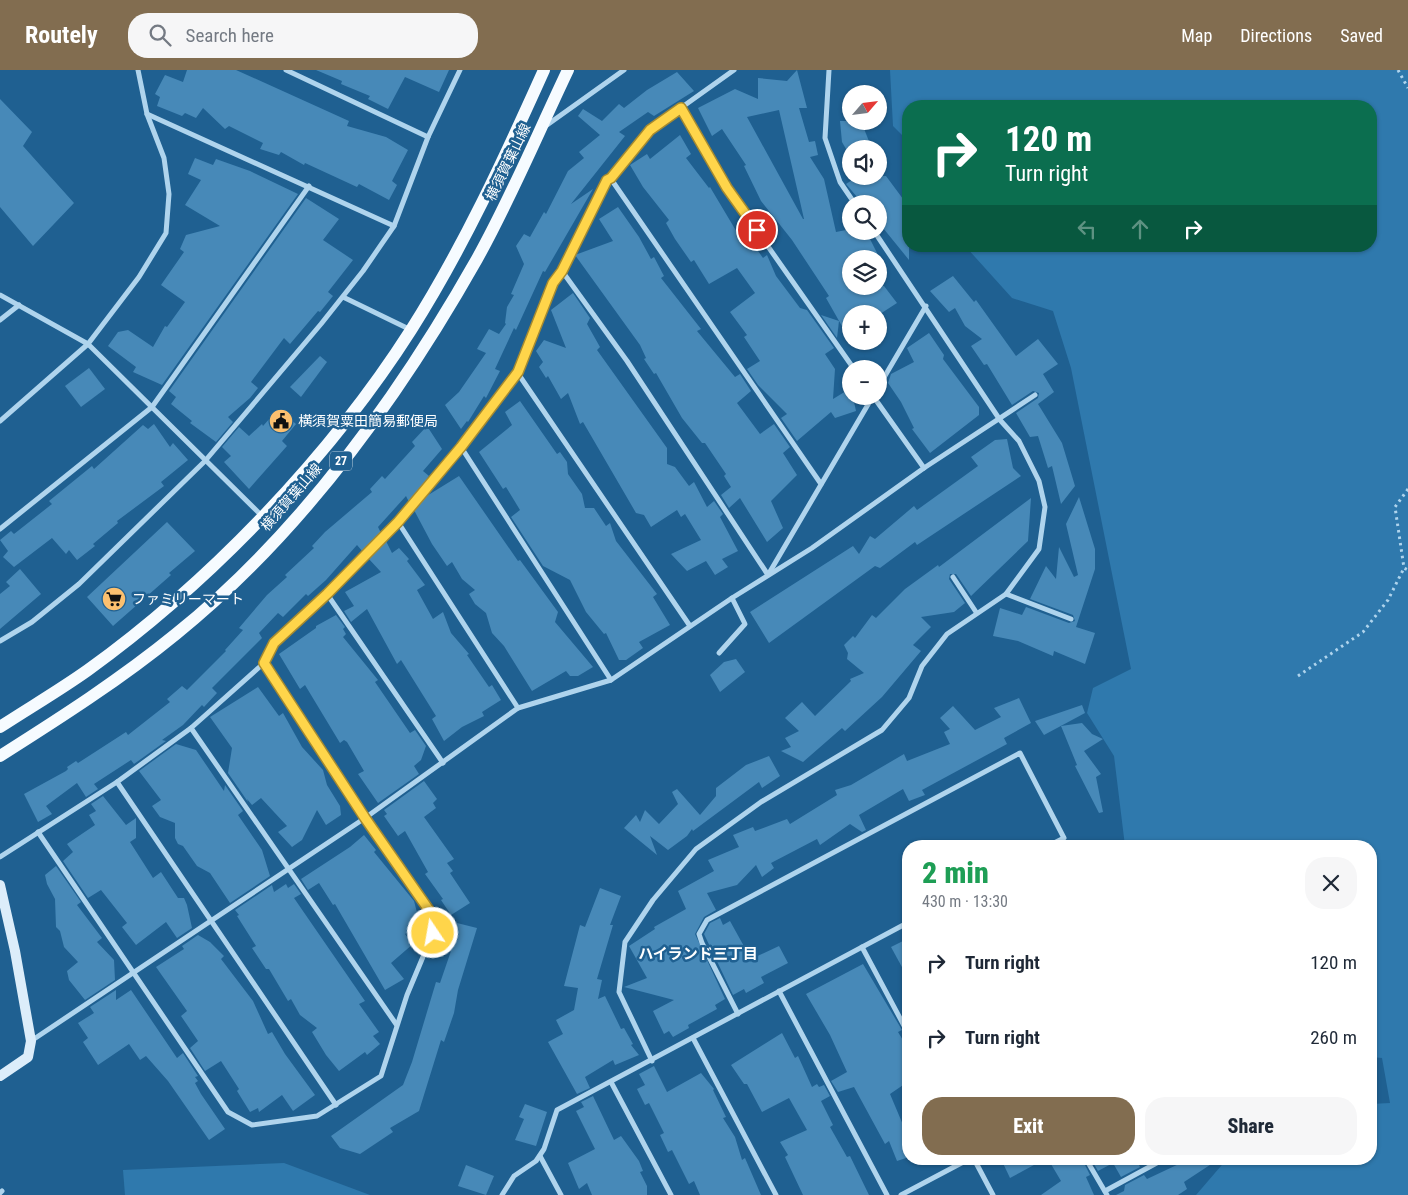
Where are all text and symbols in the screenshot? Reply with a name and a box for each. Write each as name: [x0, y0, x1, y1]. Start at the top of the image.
search box: [128, 13, 478, 58]
text: Routely: [25, 21, 98, 49]
icon: search: [146, 21, 174, 49]
text: Search here: [186, 24, 274, 47]
text: Map: [1181, 25, 1212, 46]
text: Directions: [1240, 25, 1312, 46]
text: Saved: [1340, 25, 1383, 46]
north arrow: [842, 85, 888, 130]
map controls: [842, 85, 887, 405]
text: 120 m: [1005, 119, 1092, 160]
icon: right: [922, 120, 987, 185]
street label: 横須賀葉山線: [482, 121, 534, 203]
button: sound: [842, 140, 887, 185]
text: Turn right: [1005, 161, 1088, 186]
button: search: [842, 195, 887, 240]
pin: [736, 209, 778, 251]
icon: left: [1073, 215, 1101, 243]
icon: ahead: [1126, 215, 1154, 243]
icon: right: [1179, 215, 1207, 243]
icon: arrive: [743, 216, 771, 244]
button: layers: [842, 250, 887, 295]
button: +: [842, 305, 887, 350]
button: −: [842, 360, 887, 405]
public building icon: 横須賀粟田簡易郵便局: [268, 408, 294, 434]
place label: 横須賀粟田簡易郵便局: [298, 413, 438, 429]
road number: 27: [330, 452, 352, 471]
street label: 横須賀葉山線: [257, 460, 325, 534]
supermarket icon: ファミリーマート: [101, 586, 127, 612]
place label: ファミリーマート: [132, 591, 244, 607]
text: 2 min: [922, 855, 989, 890]
button: close: [1305, 857, 1357, 909]
text: 430 m · 13:30: [922, 892, 1008, 911]
position arrow: [406, 906, 458, 958]
district label: ハイランド三丁目: [638, 945, 758, 963]
icon: right: [922, 949, 950, 977]
text: Turn right: [965, 951, 1040, 974]
text: 120 m: [1310, 951, 1357, 974]
icon: right: [922, 1024, 950, 1052]
text: Turn right: [965, 1026, 1040, 1049]
text: 260 m: [1310, 1026, 1357, 1049]
button: Exit: [922, 1097, 1135, 1155]
button: Share: [1145, 1097, 1357, 1155]

